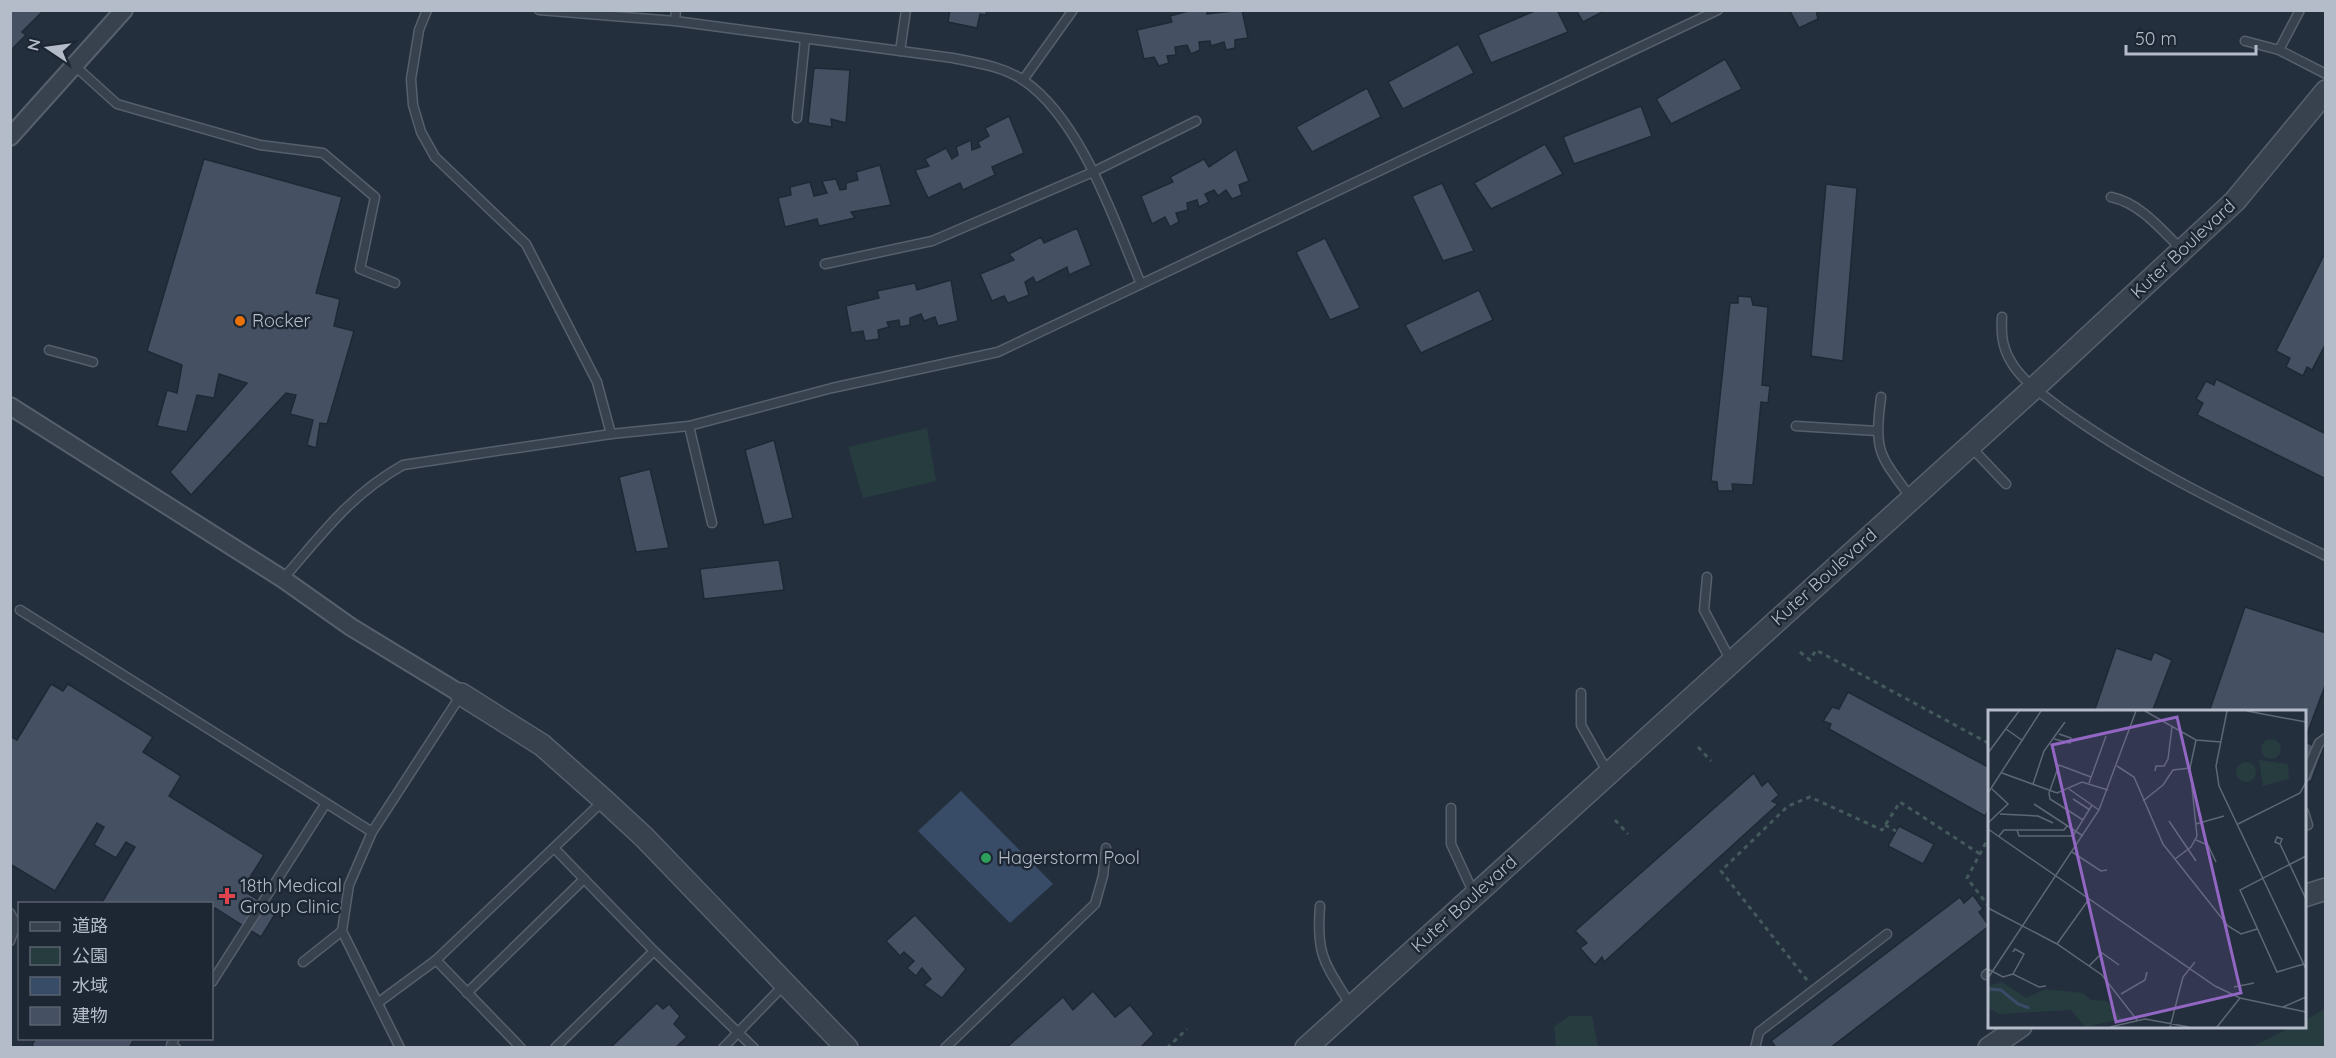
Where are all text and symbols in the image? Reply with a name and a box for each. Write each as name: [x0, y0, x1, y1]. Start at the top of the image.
north arrow: [18, 18, 78, 78]
scale bar: [2126, 18, 2256, 56]
text: 50 m: [2135, 27, 2177, 50]
text: N: [22, 37, 44, 53]
street label: Kuter Boulevard: [2125, 194, 2240, 303]
place label: Rocker: [252, 309, 311, 332]
marker: Rocker: [233, 314, 247, 328]
street label: Kuter Boulevard: [1766, 523, 1881, 630]
inset map: [1988, 710, 2306, 1028]
place label: Hagerstorm Pool: [998, 846, 1140, 869]
street label: Kuter Boulevard: [1406, 850, 1521, 957]
marker: Hagerstorm Pool: [979, 851, 993, 865]
place label: 18th Medical Group Clinic: [240, 874, 342, 918]
marker: 18th Medical Group Clinic: [218, 887, 236, 905]
legend: [18, 902, 213, 1040]
text: 道路: [72, 914, 108, 937]
text: 公園: [72, 944, 108, 967]
text: 水域: [72, 974, 108, 997]
text: 建物: [72, 1004, 108, 1027]

